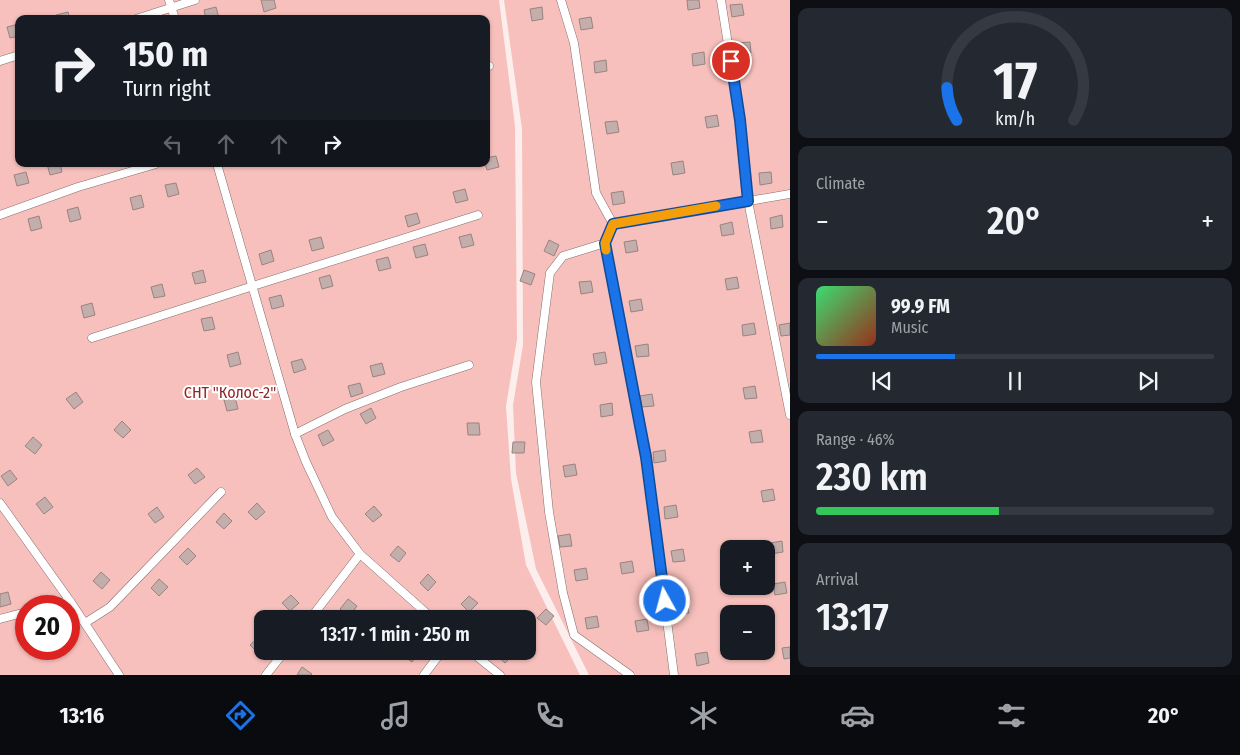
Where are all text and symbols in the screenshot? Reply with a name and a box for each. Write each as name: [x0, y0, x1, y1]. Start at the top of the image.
text: 150 m: [123, 33, 208, 75]
icon: right: [40, 35, 105, 100]
pin: [710, 40, 752, 82]
icon: arrive: [717, 47, 745, 75]
text: 17: [993, 50, 1037, 113]
text: Turn right: [123, 75, 211, 102]
text: km/h: [995, 108, 1035, 130]
icon: left: [159, 130, 187, 158]
icon: ahead: [212, 130, 240, 158]
icon: ahead: [265, 130, 293, 158]
icon: right: [318, 130, 346, 158]
text: Climate: [816, 174, 865, 193]
text: 20°: [987, 198, 1043, 244]
text: −: [816, 205, 829, 238]
text: +: [1201, 205, 1214, 238]
text: 99.9 FM: [891, 295, 950, 318]
text: Music: [891, 318, 928, 337]
icon: previous: [868, 367, 896, 395]
icon: pause: [1001, 367, 1029, 395]
icon: next: [1134, 367, 1162, 395]
park label: СНТ "Колос-2": [184, 383, 276, 402]
text: Range · 46%: [816, 430, 895, 449]
text: 230 km: [816, 454, 928, 500]
map controls: [720, 540, 775, 660]
button: +: [720, 540, 775, 595]
text: Arrival: [816, 570, 858, 589]
position arrow: [638, 574, 690, 626]
text: 13:17: [816, 594, 889, 640]
speed limit sign: 20: [15, 595, 80, 660]
button: −: [720, 605, 775, 660]
text: 13:17 · 1 min · 250 m: [320, 623, 470, 646]
icon: directions: [223, 698, 258, 733]
icon: music: [378, 698, 413, 733]
icon: phone: [532, 698, 567, 733]
icon: climate: [686, 698, 721, 733]
icon: car: [840, 698, 875, 733]
icon: filters: [994, 698, 1029, 733]
text: 13:16: [60, 702, 104, 729]
text: 20°: [1148, 702, 1180, 729]

